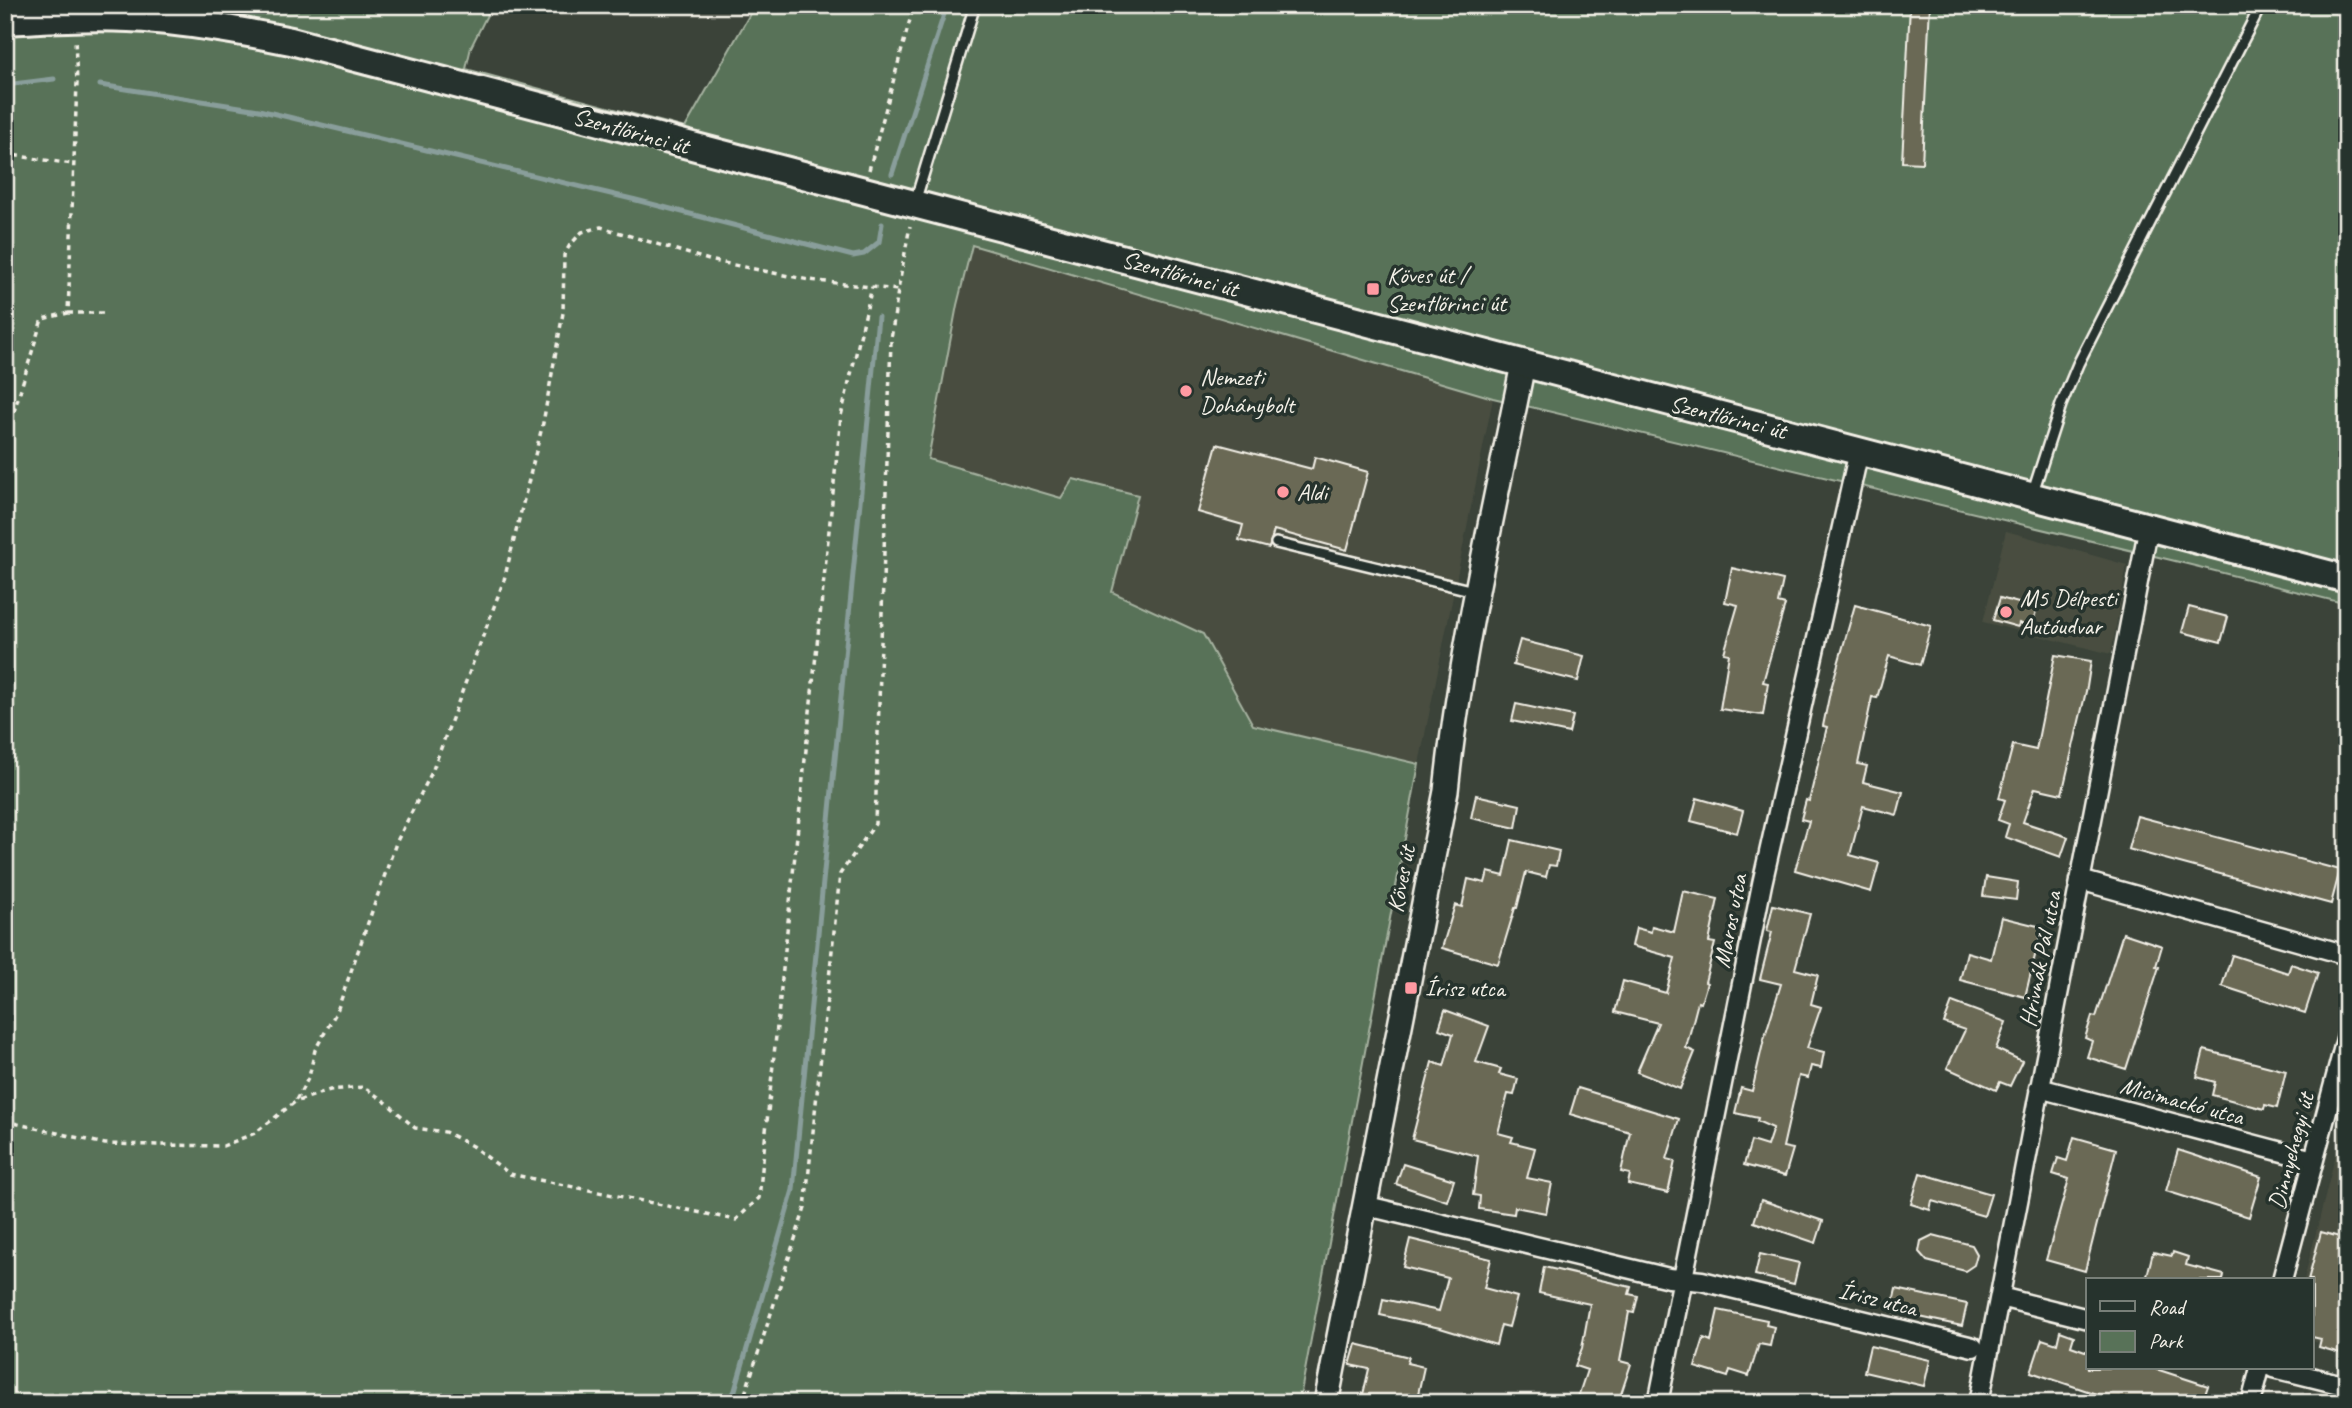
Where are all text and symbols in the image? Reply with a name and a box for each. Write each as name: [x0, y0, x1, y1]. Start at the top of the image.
street label: Szentlőrinci út: [570, 101, 694, 161]
street label: Szentlőrinci út: [1119, 244, 1243, 304]
place label: Köves út / Szentlőrinci út: [1387, 260, 1508, 318]
marker: Köves út / Szentlőrinci út: [1365, 281, 1381, 297]
place label: Nemzeti Dohánybolt: [1200, 362, 1296, 420]
marker: Nemzeti Dohánybolt: [1178, 383, 1194, 399]
street label: Szentlőrinci út: [1667, 388, 1791, 446]
place label: Aldi: [1297, 477, 1330, 507]
marker: Aldi: [1275, 484, 1291, 500]
place label: M5 Délpesti Autóudvar: [2020, 583, 2120, 641]
marker: M5 Délpesti Autóudvar: [1998, 604, 2014, 620]
street label: Köves út: [1380, 841, 1423, 915]
street label: Maros utca: [1706, 870, 1754, 970]
street label: Hrivnák Pál utca: [2012, 887, 2068, 1029]
place label: Írisz utca: [1425, 973, 1507, 1003]
marker: Írisz utca: [1403, 980, 1419, 996]
street label: Micimackó utca: [2117, 1070, 2248, 1132]
street label: Dinnyehegyi út: [2261, 1088, 2321, 1212]
street label: Írisz utca: [1836, 1275, 1922, 1324]
legend: [2086, 1278, 2314, 1370]
text: Road: [2149, 1294, 2188, 1320]
text: Park: [2149, 1328, 2184, 1354]

